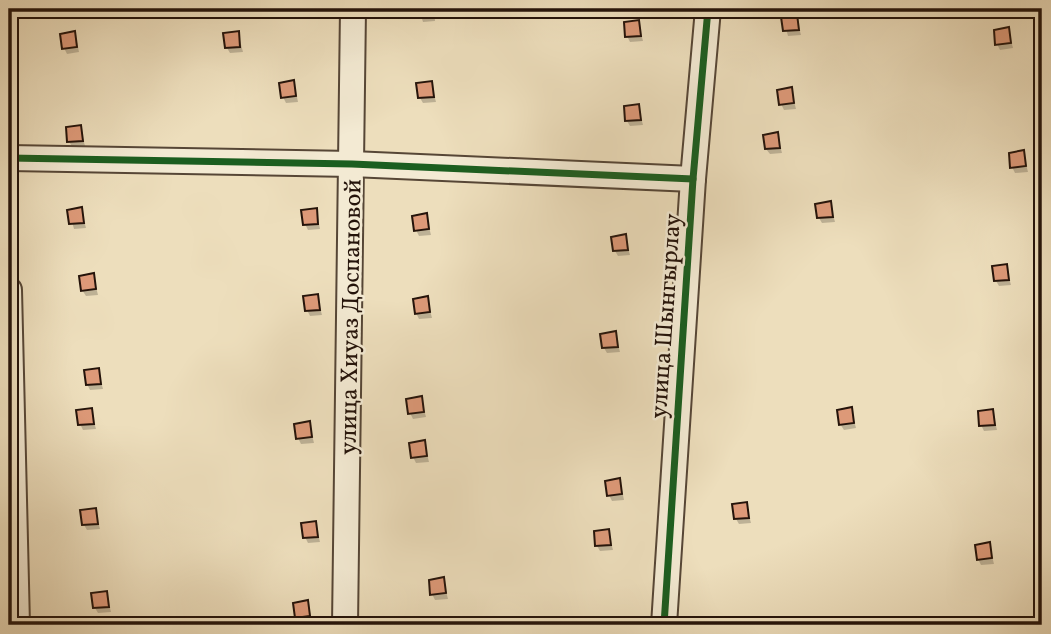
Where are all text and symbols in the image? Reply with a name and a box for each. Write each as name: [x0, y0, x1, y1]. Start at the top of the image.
street label: улица Хиуаз Доспановой: [333, 179, 371, 455]
street label: улица Шынгырлау: [643, 212, 691, 420]

